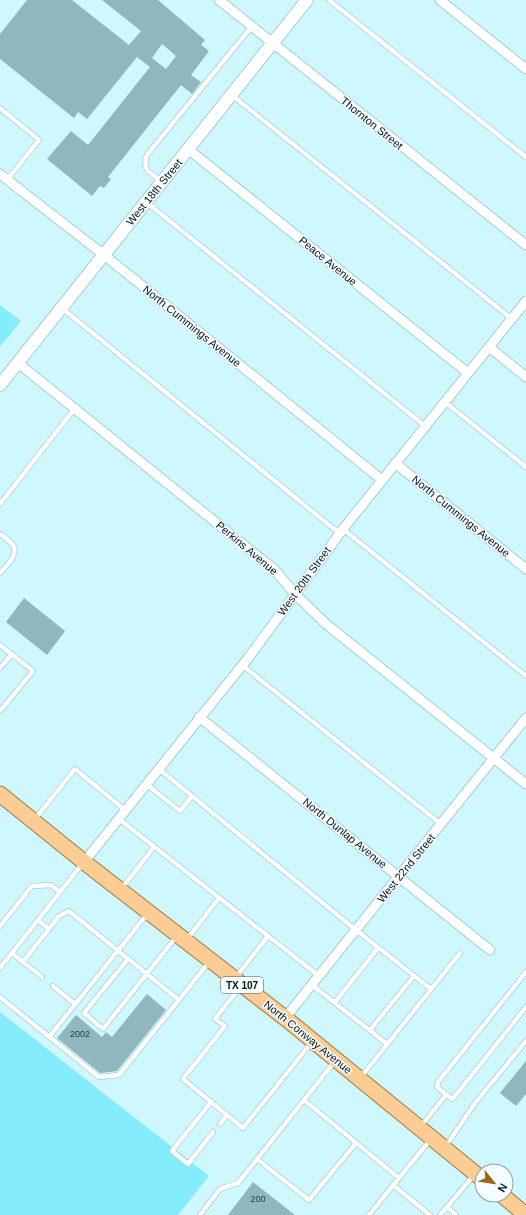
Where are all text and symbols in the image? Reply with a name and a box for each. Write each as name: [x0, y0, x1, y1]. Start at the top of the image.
street label: Thornton Street: [339, 94, 405, 152]
street label: West 18th Street: [124, 156, 184, 228]
street label: Peace Avenue: [297, 234, 359, 288]
street label: North Cummings Avenue: [141, 283, 243, 369]
street label: North Cummings Avenue: [410, 473, 512, 559]
street label: Perkins Avenue: [214, 519, 280, 577]
street label: West 20th Street: [275, 544, 333, 618]
street label: North Dunlap Avenue: [301, 795, 389, 871]
street label: West 22nd Street: [375, 831, 437, 905]
road number: TX 107: [221, 977, 263, 993]
street label: North Conway Avenue: [262, 998, 354, 1076]
house number: 2002: [70, 1029, 90, 1039]
north arrow: [474, 1163, 514, 1203]
text: N: [495, 1182, 510, 1194]
house number: 200: [250, 1194, 266, 1204]

